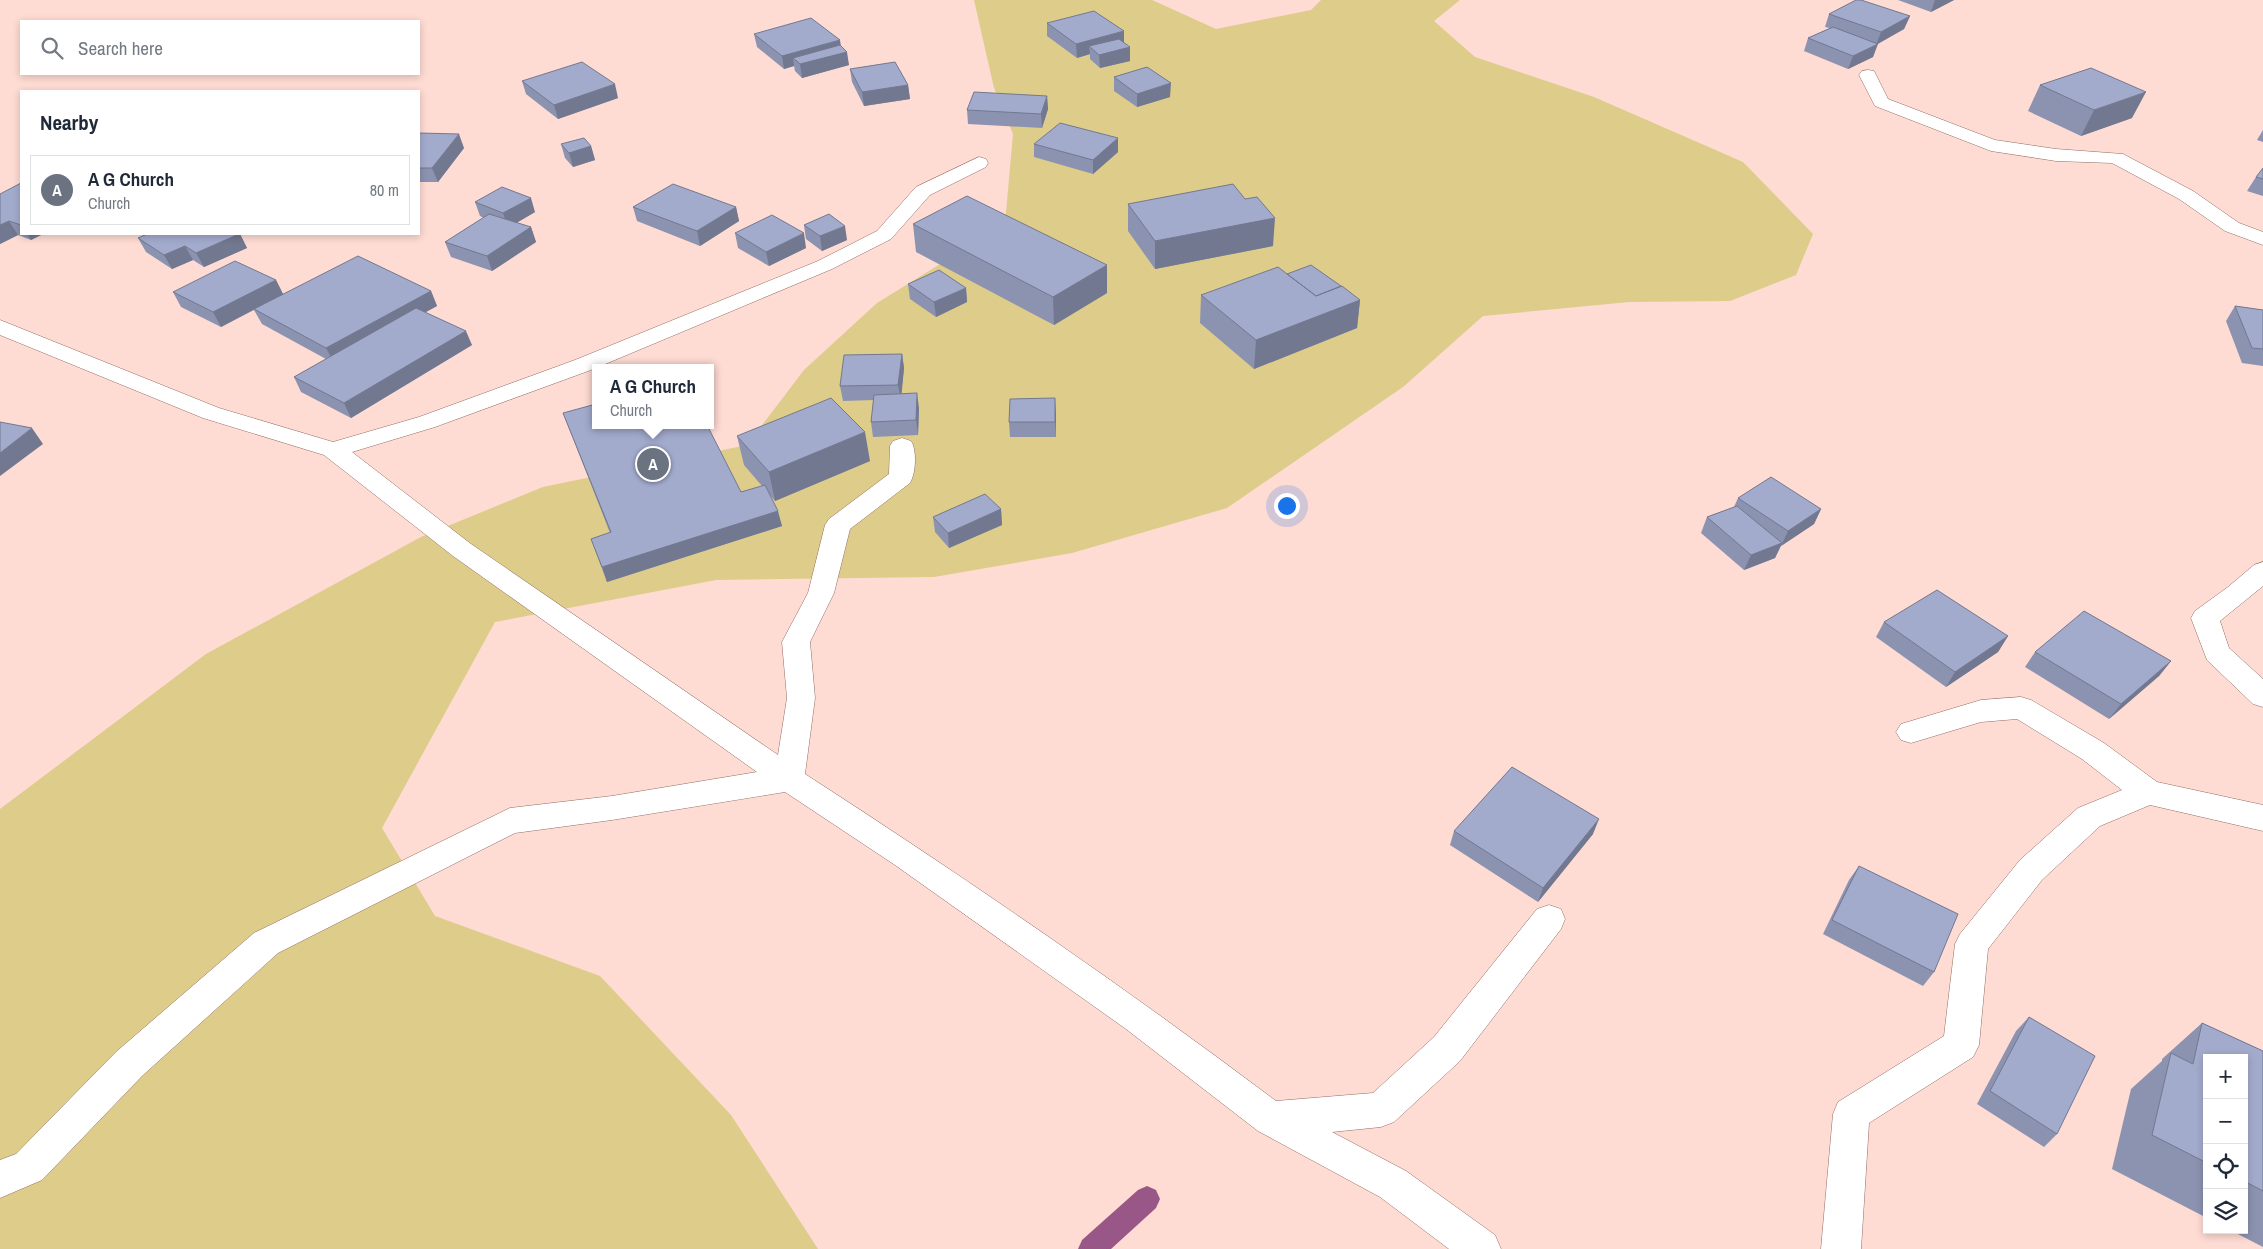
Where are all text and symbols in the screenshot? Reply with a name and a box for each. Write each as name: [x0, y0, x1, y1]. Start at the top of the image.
search box: [20, 20, 420, 75]
icon: search: [38, 34, 66, 62]
text: Search here: [78, 35, 163, 61]
text: Nearby: [40, 108, 98, 137]
text: A G Church: [88, 166, 174, 192]
text: A: [52, 179, 62, 201]
text: 80 m: [370, 179, 399, 201]
text: Church: [88, 192, 130, 214]
popup: [592, 364, 714, 429]
text: A G Church: [610, 373, 696, 399]
text: Church: [610, 399, 652, 421]
pin: A: [637, 445, 669, 483]
your location: [1274, 493, 1300, 519]
map controls: [2203, 1054, 2248, 1234]
button: +: [2203, 1054, 2248, 1099]
button: −: [2203, 1099, 2248, 1144]
button: locate: [2203, 1144, 2248, 1189]
button: layers: [2203, 1189, 2248, 1234]

